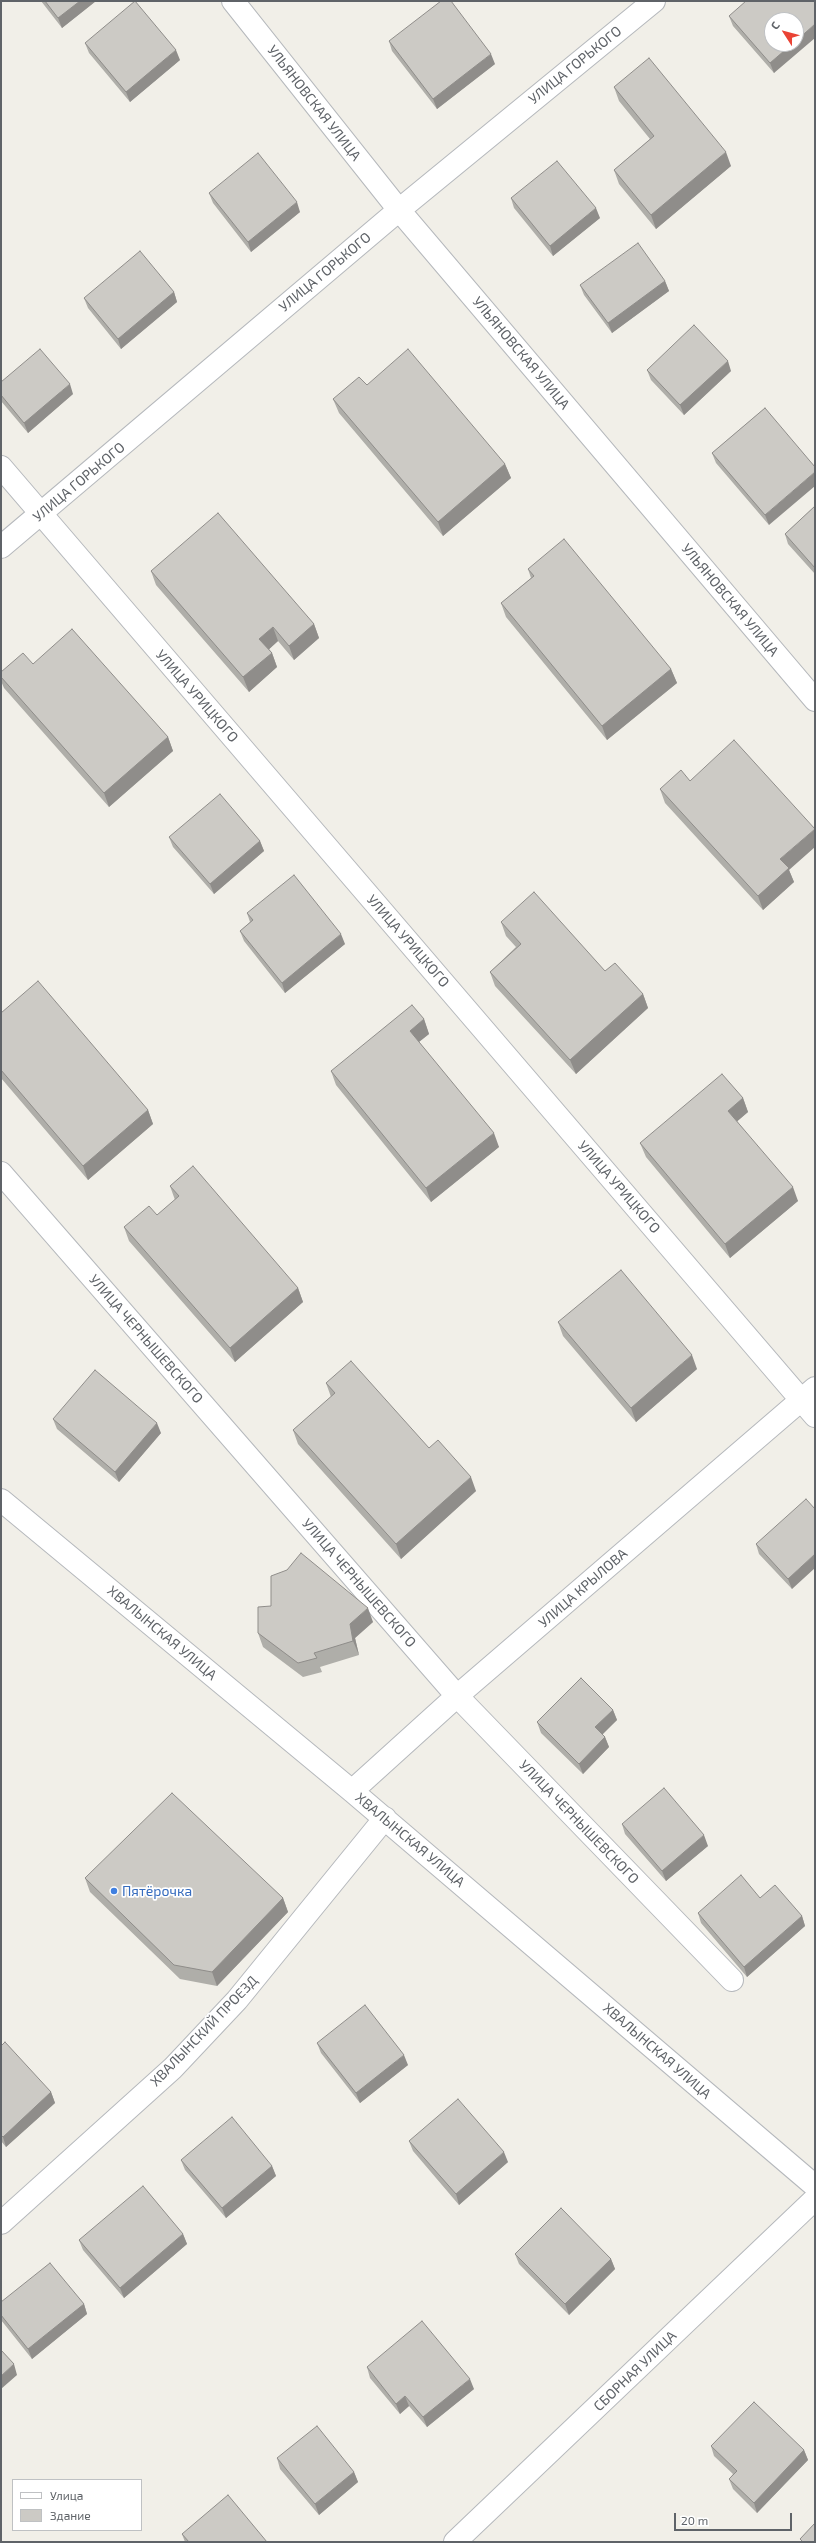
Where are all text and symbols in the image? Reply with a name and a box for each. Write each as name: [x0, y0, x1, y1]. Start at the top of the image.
north arrow: [764, 12, 804, 52]
text: С: [768, 19, 782, 32]
street label: УЛИЦА ГОРЬКОГО: [525, 22, 625, 108]
street label: УЛЬЯНОВСКАЯ УЛИЦА: [264, 42, 364, 164]
street label: УЛИЦА ГОРЬКОГО: [276, 229, 374, 315]
street label: УЛЬЯНОВСКАЯ УЛИЦА: [469, 293, 573, 413]
street label: УЛИЦА ГОРЬКОГО: [30, 439, 128, 525]
street label: УЛЬЯНОВСКАЯ УЛИЦА: [678, 540, 782, 660]
street label: УЛИЦА УРИЦКОГО: [152, 646, 242, 746]
street label: УЛИЦА УРИЦКОГО: [363, 891, 453, 991]
street label: УЛИЦА УРИЦКОГО: [574, 1137, 664, 1237]
street label: УЛИЦА ЧЕРНЫШЕВСКОГО: [85, 1271, 207, 1407]
street label: УЛИЦА ЧЕРНЫШЕВСКОГО: [298, 1515, 420, 1651]
street label: УЛИЦА КРЫЛОВА: [535, 1545, 631, 1631]
street label: ХВАЛЫНСКАЯ УЛИЦА: [104, 1582, 220, 1684]
street label: УЛИЦА ЧЕРНЫШЕВСКОГО: [516, 1757, 642, 1887]
street label: ХВАЛЫНСКАЯ УЛИЦА: [352, 1789, 468, 1891]
place label: Пятёрочка: [122, 1883, 192, 1899]
marker: Пятёрочка: [109, 1886, 119, 1896]
street label: ХВАЛЫНСКИЙ ПРОЕЗД: [147, 1972, 261, 2090]
street label: ХВАЛЫНСКАЯ УЛИЦА: [600, 2000, 714, 2102]
street label: СБОРНАЯ УЛИЦА: [590, 2327, 680, 2415]
legend: [12, 2479, 142, 2531]
text: Улица: [50, 2488, 83, 2502]
scale bar: [676, 2505, 794, 2531]
text: Здание: [50, 2508, 91, 2522]
text: 20 m: [681, 2513, 708, 2527]

